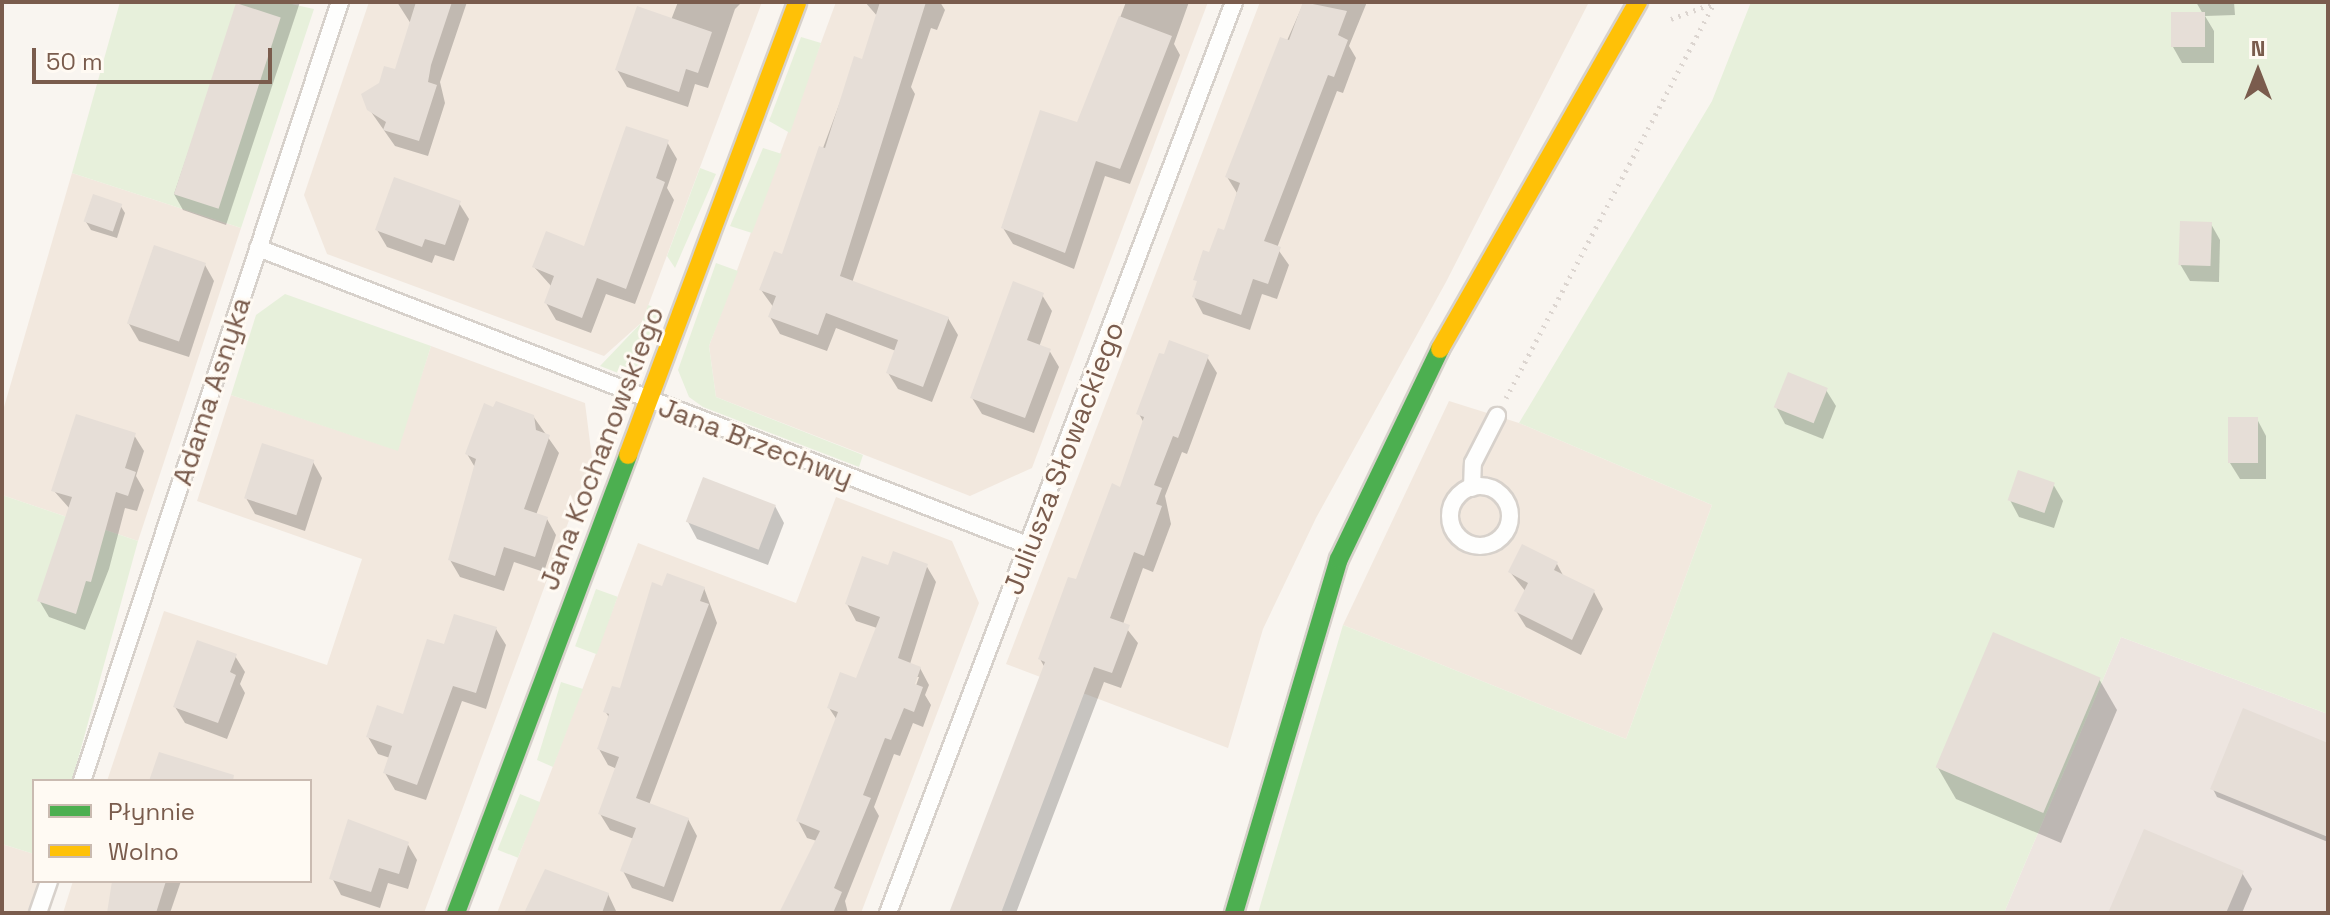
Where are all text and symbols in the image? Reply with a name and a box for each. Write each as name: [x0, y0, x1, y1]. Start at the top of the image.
scale bar: [36, 32, 276, 82]
north arrow: [2218, 32, 2298, 112]
text: N: [2251, 34, 2265, 62]
text: 50 m: [46, 46, 103, 77]
street label: Adama Asnyka: [165, 292, 257, 490]
street label: Jana Kochanowskiego: [531, 301, 671, 595]
street label: Juliusza Słowackiego: [995, 317, 1131, 599]
street label: Jana Brzechwy: [654, 389, 858, 495]
legend: [32, 779, 312, 883]
text: Płynnie: [108, 796, 195, 827]
text: Wolno: [108, 836, 179, 867]

